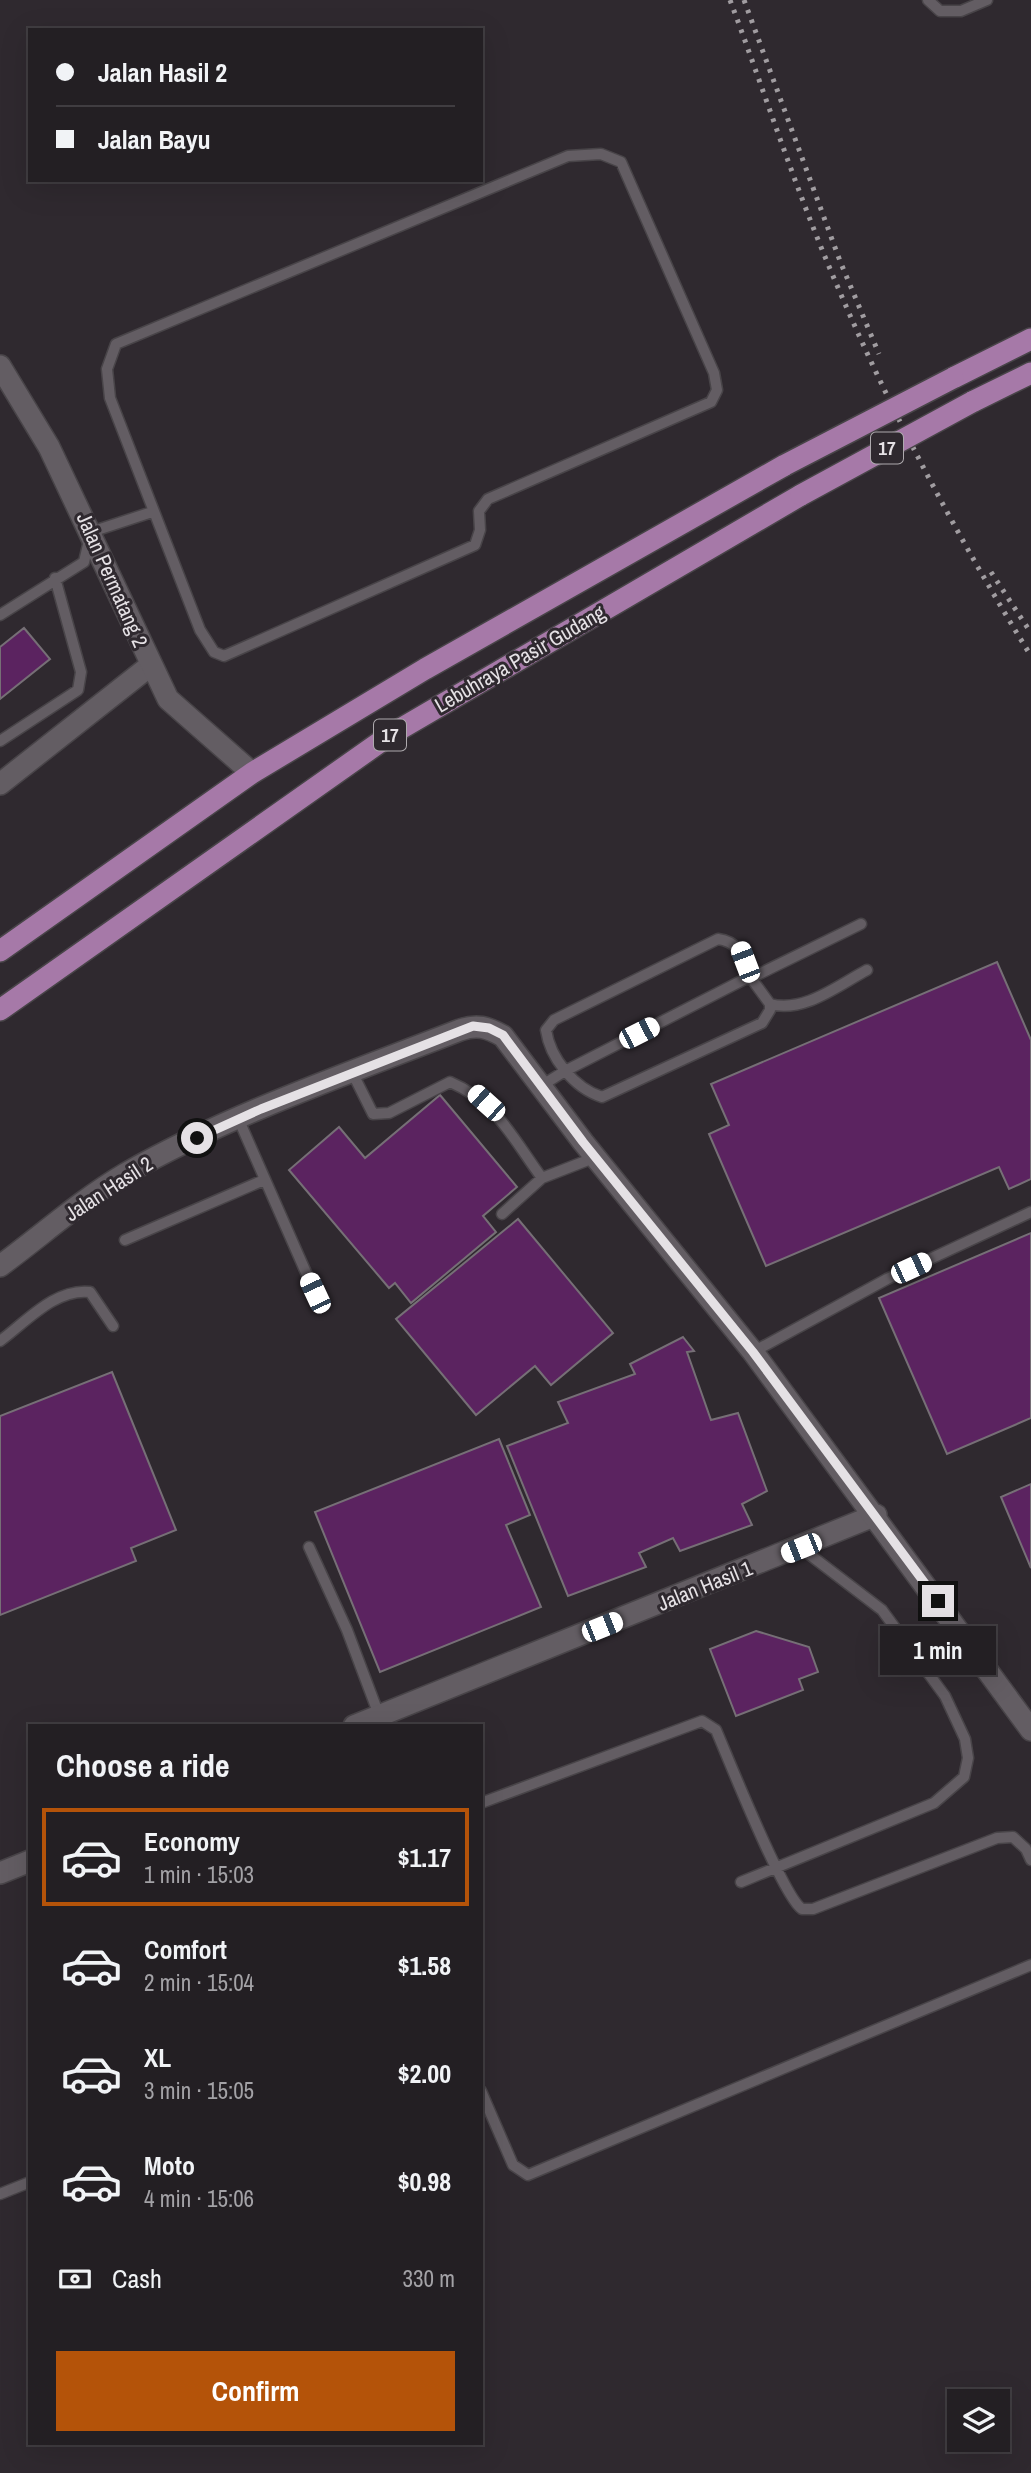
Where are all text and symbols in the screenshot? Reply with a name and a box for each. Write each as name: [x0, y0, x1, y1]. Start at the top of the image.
text: Jalan Hasil 2: [98, 55, 227, 90]
text: Jalan Bayu: [98, 122, 211, 157]
road number: 17: [871, 432, 903, 463]
street label: Jalan Permatang 2: [70, 508, 155, 652]
street label: Lebuhraya Pasir Gudang: [429, 598, 611, 719]
road number: 17: [374, 720, 406, 750]
car: [728, 939, 763, 985]
car: [616, 1014, 663, 1052]
car: [464, 1081, 509, 1125]
route start: [181, 1122, 213, 1154]
street label: Jalan Hasil 2: [59, 1149, 158, 1228]
car: [888, 1250, 935, 1286]
car: [297, 1270, 334, 1316]
car: [778, 1530, 825, 1566]
street label: Jalan Hasil 1: [653, 1553, 757, 1618]
route end: [922, 1585, 954, 1617]
car: [579, 1609, 626, 1645]
callout: 1 min: [880, 1626, 996, 1674]
text: 1 min: [913, 1635, 963, 1666]
text: Choose a ride: [56, 1744, 230, 1787]
text: Economy: [144, 1824, 240, 1859]
icon: car: [60, 1826, 123, 1889]
text: $1.17: [398, 1840, 451, 1875]
text: 1 min · 15:03: [144, 1859, 254, 1890]
text: Comfort: [144, 1932, 227, 1967]
icon: car: [60, 1934, 123, 1997]
text: $1.58: [398, 1948, 451, 1983]
text: 2 min · 15:04: [144, 1967, 254, 1998]
text: XL: [144, 2040, 171, 2075]
icon: car: [60, 2042, 123, 2105]
text: $2.00: [398, 2056, 451, 2091]
text: 3 min · 15:05: [144, 2075, 254, 2106]
text: Moto: [144, 2148, 195, 2183]
icon: car: [60, 2150, 123, 2213]
text: $0.98: [398, 2164, 451, 2199]
text: 4 min · 15:06: [144, 2183, 254, 2214]
icon: cash: [56, 2260, 94, 2298]
text: Cash: [112, 2261, 162, 2296]
text: 330 m: [403, 2263, 455, 2294]
button: Confirm: [56, 2351, 455, 2431]
map controls: [947, 2389, 1010, 2452]
button: layers: [947, 2389, 1010, 2452]

